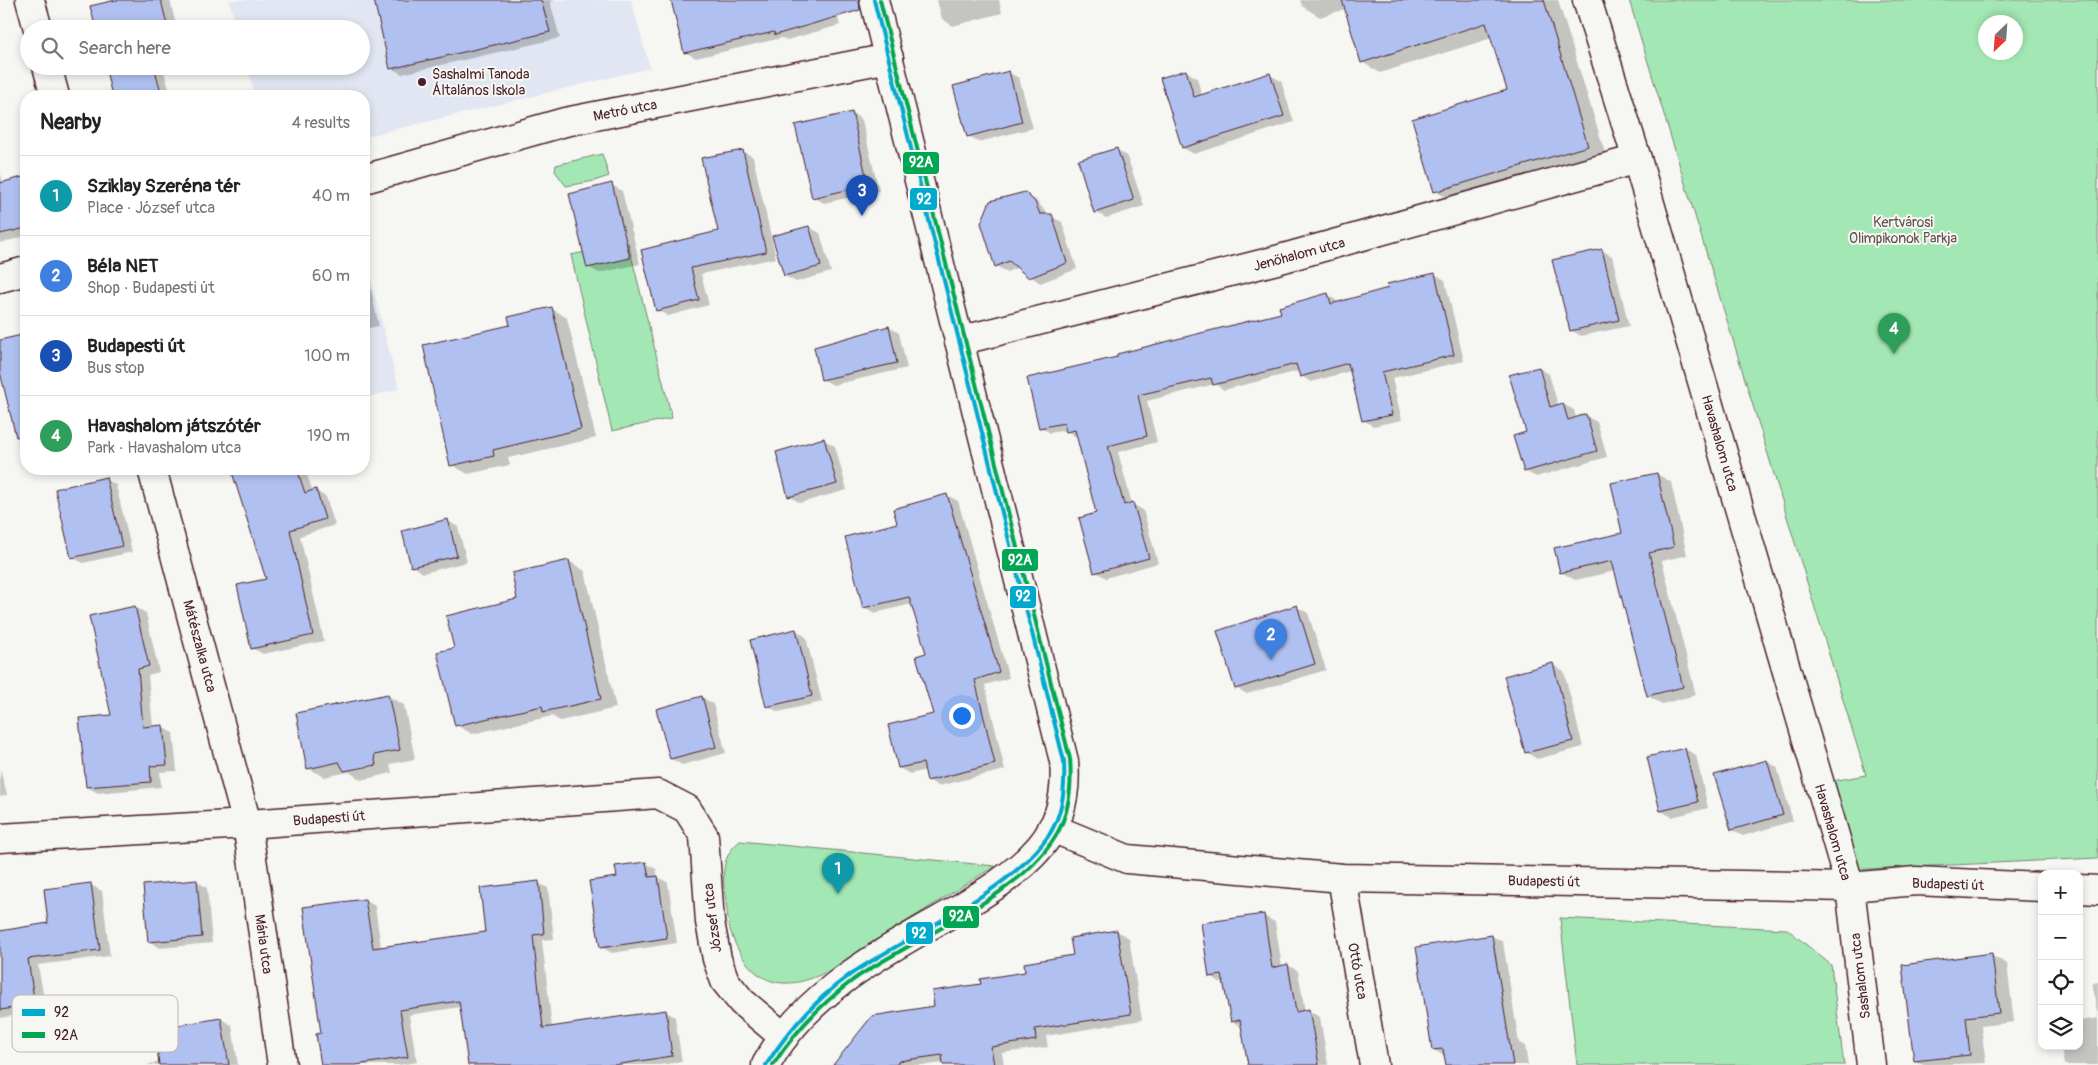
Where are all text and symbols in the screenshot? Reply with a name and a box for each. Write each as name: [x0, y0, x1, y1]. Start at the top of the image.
north arrow: [1978, 15, 2023, 60]
search box: [20, 20, 370, 75]
icon: search: [38, 34, 66, 62]
text: Search here: [78, 36, 171, 60]
place label: Sashalmi Tanoda Általános Iskola: [432, 66, 529, 99]
marker: Sashalmi Tanoda Általános Iskola: [416, 76, 428, 88]
street label: Metró utca: [592, 96, 658, 125]
text: Nearby: [40, 109, 101, 136]
text: 4 results: [292, 113, 350, 133]
line badge: 92A: [902, 151, 940, 175]
text: 92A: [909, 154, 933, 171]
text: Sziklay Szeréna tér: [87, 174, 240, 198]
pin: 3: [846, 175, 878, 216]
text: 1: [53, 186, 59, 206]
text: 40 m: [312, 186, 350, 206]
line badge: 92: [909, 187, 938, 211]
text: 92: [916, 191, 932, 208]
text: Place · József utca: [87, 198, 215, 218]
park label: Kertvárosi Olimpikonok Parkja: [1849, 214, 1957, 247]
street label: Jenőhalom utca: [1251, 234, 1347, 275]
text: Béla NET: [87, 254, 159, 278]
text: 2: [52, 266, 60, 286]
text: 60 m: [312, 266, 350, 286]
text: Shop · Budapesti út: [87, 278, 215, 298]
pin: 4: [1878, 313, 1910, 354]
text: Budapesti út: [87, 334, 185, 358]
text: 3: [52, 346, 60, 366]
text: 100 m: [304, 346, 350, 366]
text: Bus stop: [87, 358, 145, 378]
street label: Havashalom utca: [1698, 393, 1741, 493]
text: Havashalom játszótér: [87, 414, 261, 438]
text: 4: [51, 426, 61, 446]
text: 190 m: [307, 426, 350, 446]
text: Park · Havashalom utca: [87, 438, 241, 458]
line badge: 92A: [1001, 548, 1039, 572]
text: 92A: [1008, 552, 1032, 569]
line badge: 92: [1009, 585, 1037, 609]
text: 92: [1015, 588, 1031, 605]
street label: Mátészalka utca: [179, 598, 220, 694]
pin: 2: [1255, 619, 1287, 660]
your location: [949, 703, 975, 729]
street label: Havashalom utca: [1811, 782, 1854, 882]
street label: Budapesti út: [292, 807, 366, 829]
pin: 1: [822, 853, 854, 894]
map controls: [2038, 870, 2083, 1050]
button: +: [2038, 870, 2083, 915]
street label: Budapesti út: [1508, 872, 1581, 891]
street label: Budapesti út: [1912, 875, 1985, 894]
street label: József utca: [700, 882, 725, 954]
line badge: 92A: [942, 905, 980, 929]
text: 92A: [949, 908, 973, 925]
street label: Mária utca: [251, 913, 276, 975]
button: −: [2038, 915, 2083, 960]
line badge: 92: [905, 921, 934, 945]
text: 92: [911, 925, 927, 942]
street label: Sashalom utca: [1847, 932, 1874, 1020]
street label: Ottó utca: [1344, 941, 1371, 1001]
button: locate: [2038, 960, 2083, 1005]
legend: [12, 995, 178, 1052]
text: 92: [54, 1004, 69, 1021]
button: layers: [2038, 1005, 2083, 1050]
text: 92A: [54, 1027, 78, 1044]

